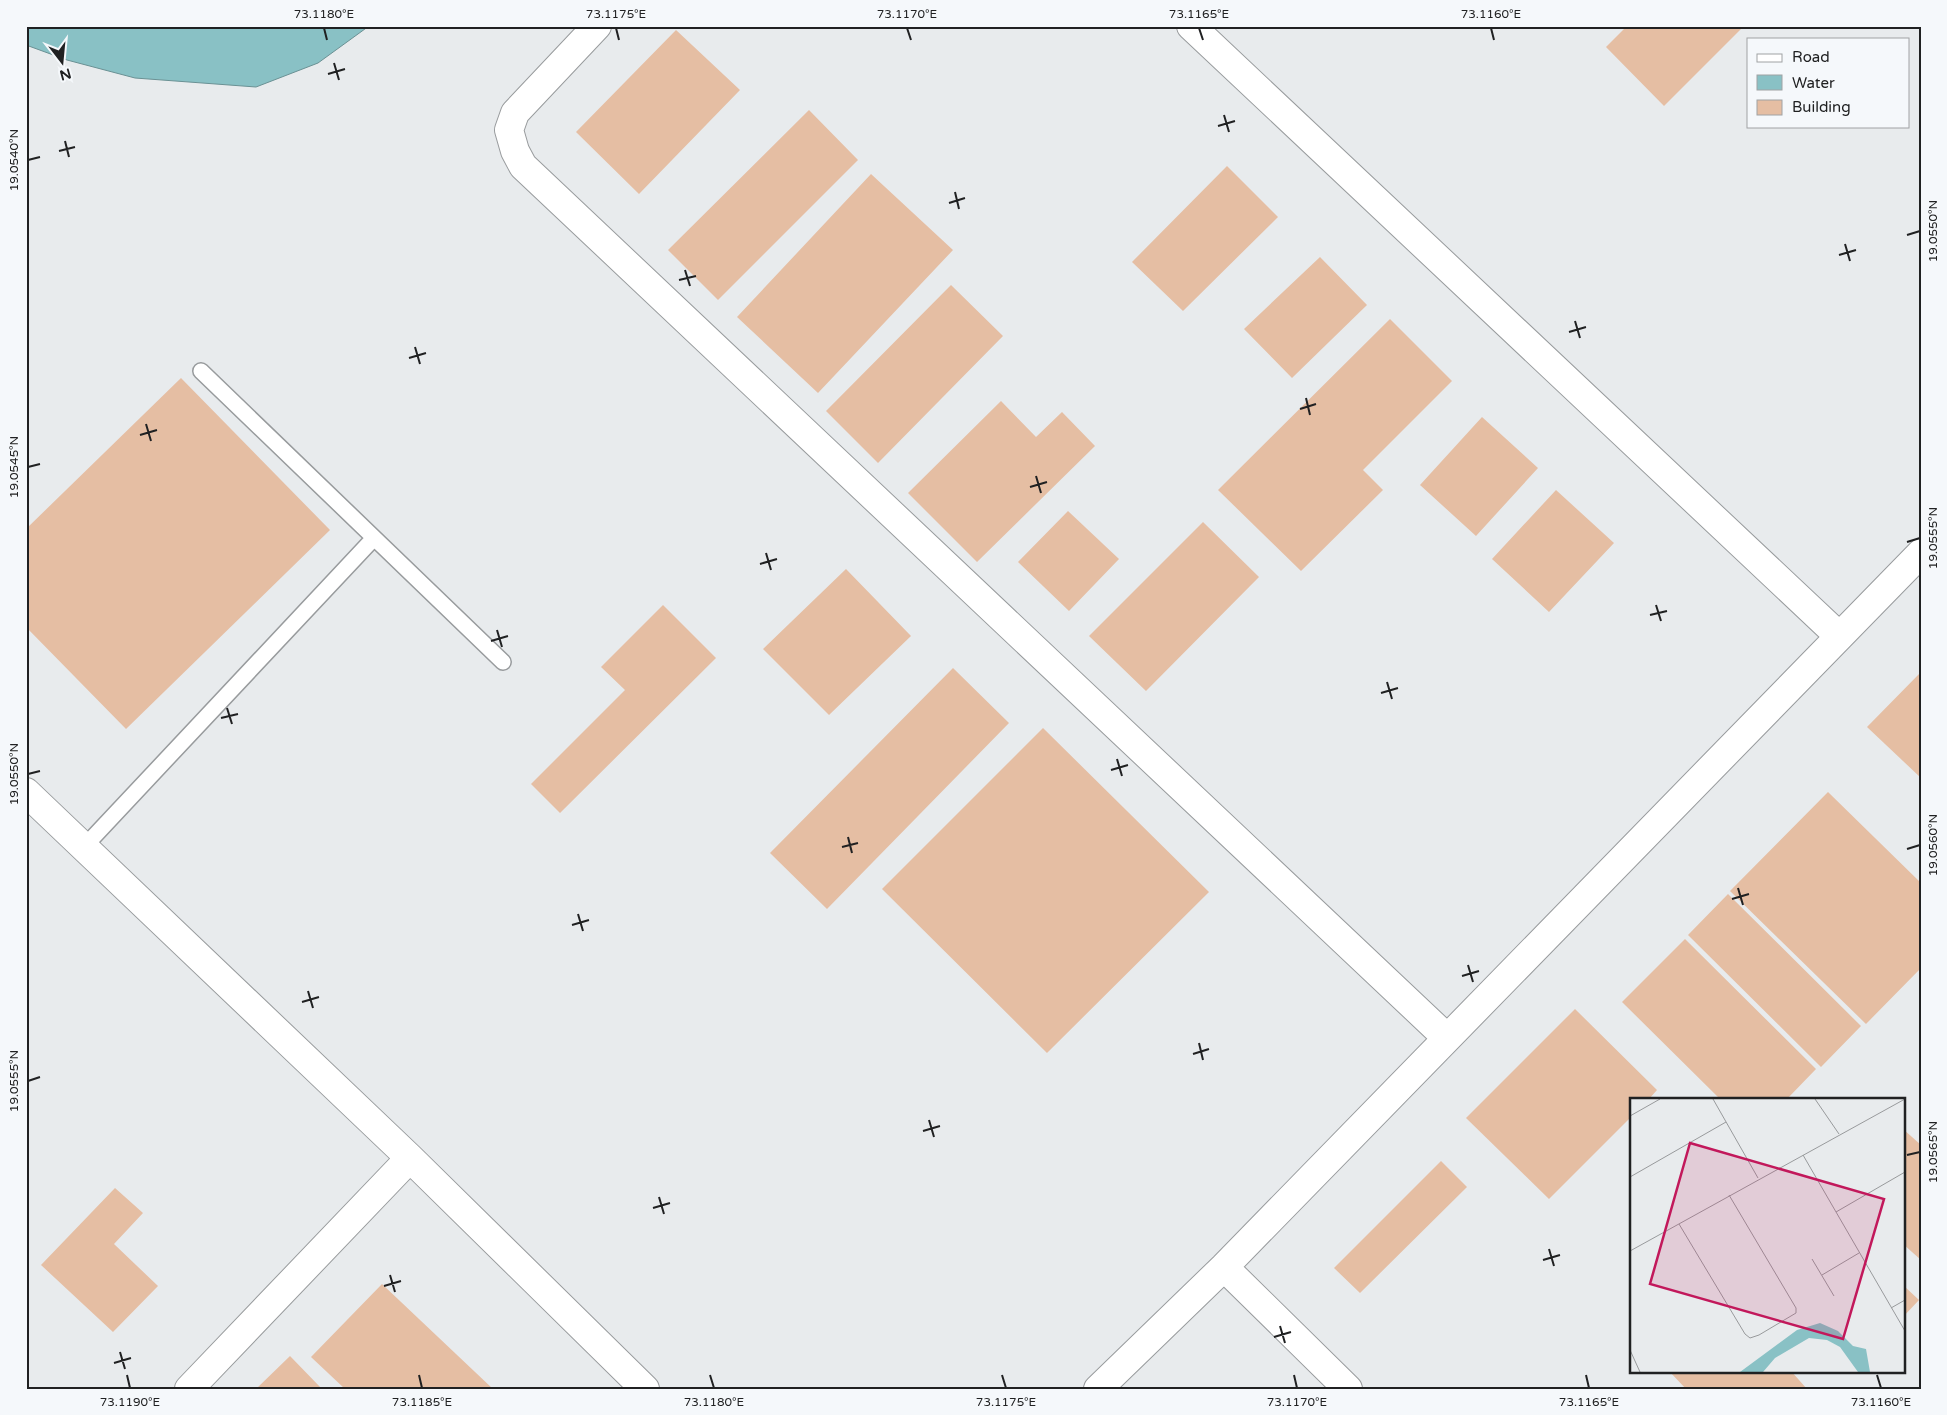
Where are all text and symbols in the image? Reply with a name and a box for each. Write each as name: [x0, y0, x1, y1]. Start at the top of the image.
text: 73.1180°E: [294, 7, 355, 21]
text: 73.1175°E: [586, 7, 646, 21]
text: 73.1170°E: [877, 7, 938, 21]
text: 73.1165°E: [1169, 7, 1229, 21]
text: 73.1160°E: [1461, 7, 1522, 21]
north arrow: [38, 38, 88, 88]
legend: [1747, 38, 1910, 128]
text: Road: [1792, 48, 1830, 66]
text: N: [58, 64, 73, 84]
text: Water: [1792, 74, 1835, 92]
text: Building: [1792, 98, 1851, 116]
text: 19.0540°N: [7, 129, 21, 191]
text: 19.0550°N: [1926, 200, 1940, 262]
text: 19.0545°N: [7, 436, 21, 498]
text: 19.0555°N: [1926, 507, 1940, 569]
text: 19.0550°N: [7, 743, 21, 805]
text: 19.0560°N: [1926, 814, 1940, 876]
text: 19.0555°N: [7, 1050, 21, 1112]
inset map: [1630, 1098, 1904, 1372]
text: 19.0565°N: [1926, 1121, 1940, 1183]
text: 73.1190°E: [100, 1395, 161, 1409]
text: 73.1185°E: [392, 1395, 452, 1409]
text: 73.1180°E: [684, 1395, 745, 1409]
text: 73.1175°E: [976, 1395, 1036, 1409]
text: 73.1170°E: [1267, 1395, 1328, 1409]
text: 73.1165°E: [1559, 1395, 1619, 1409]
text: 73.1160°E: [1851, 1395, 1912, 1409]

